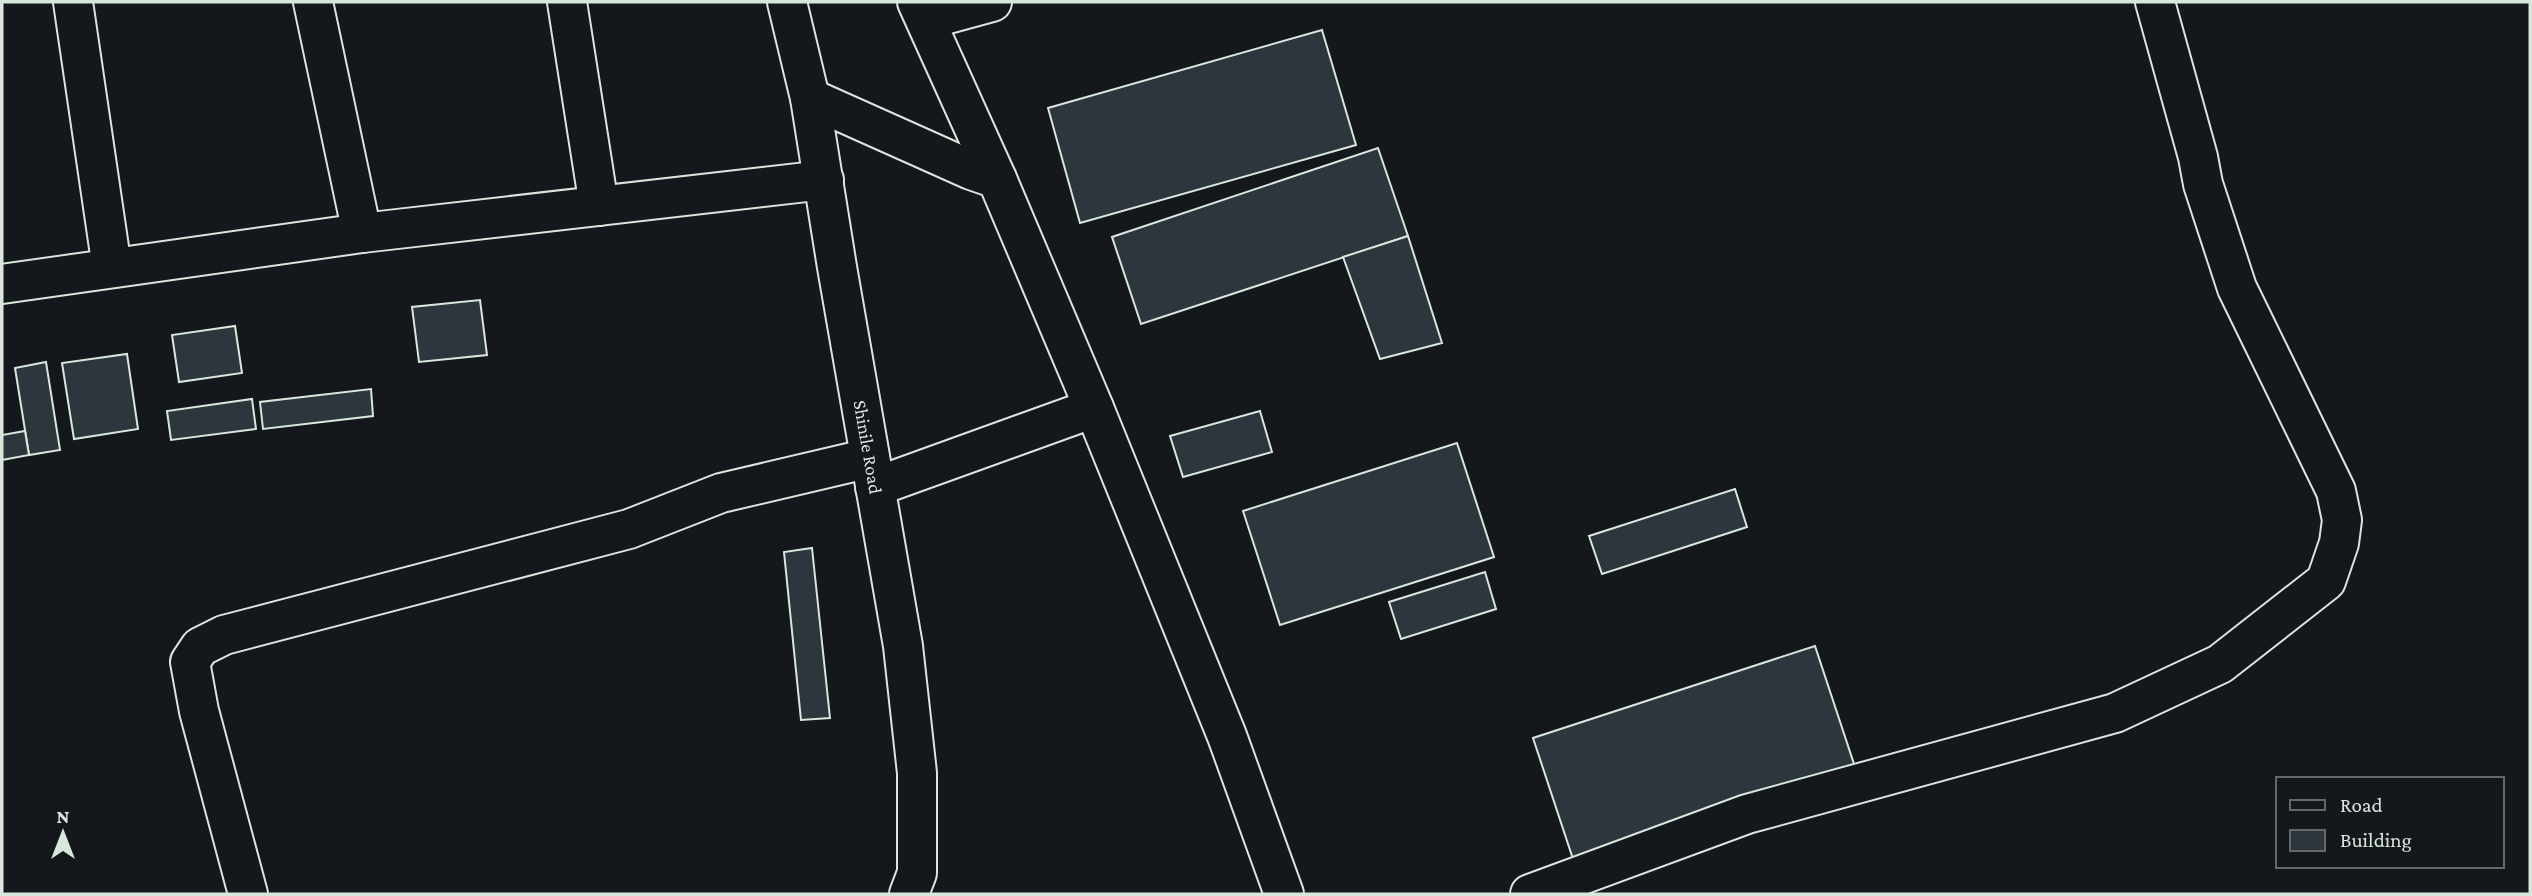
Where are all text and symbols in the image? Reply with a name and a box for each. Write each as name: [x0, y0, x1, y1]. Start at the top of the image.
street label: Shinile Road: [849, 399, 887, 495]
legend: [2276, 777, 2504, 868]
text: Road: [2340, 793, 2383, 817]
north arrow: [28, 798, 98, 868]
text: N: [57, 806, 70, 827]
text: Building: [2340, 828, 2412, 852]

